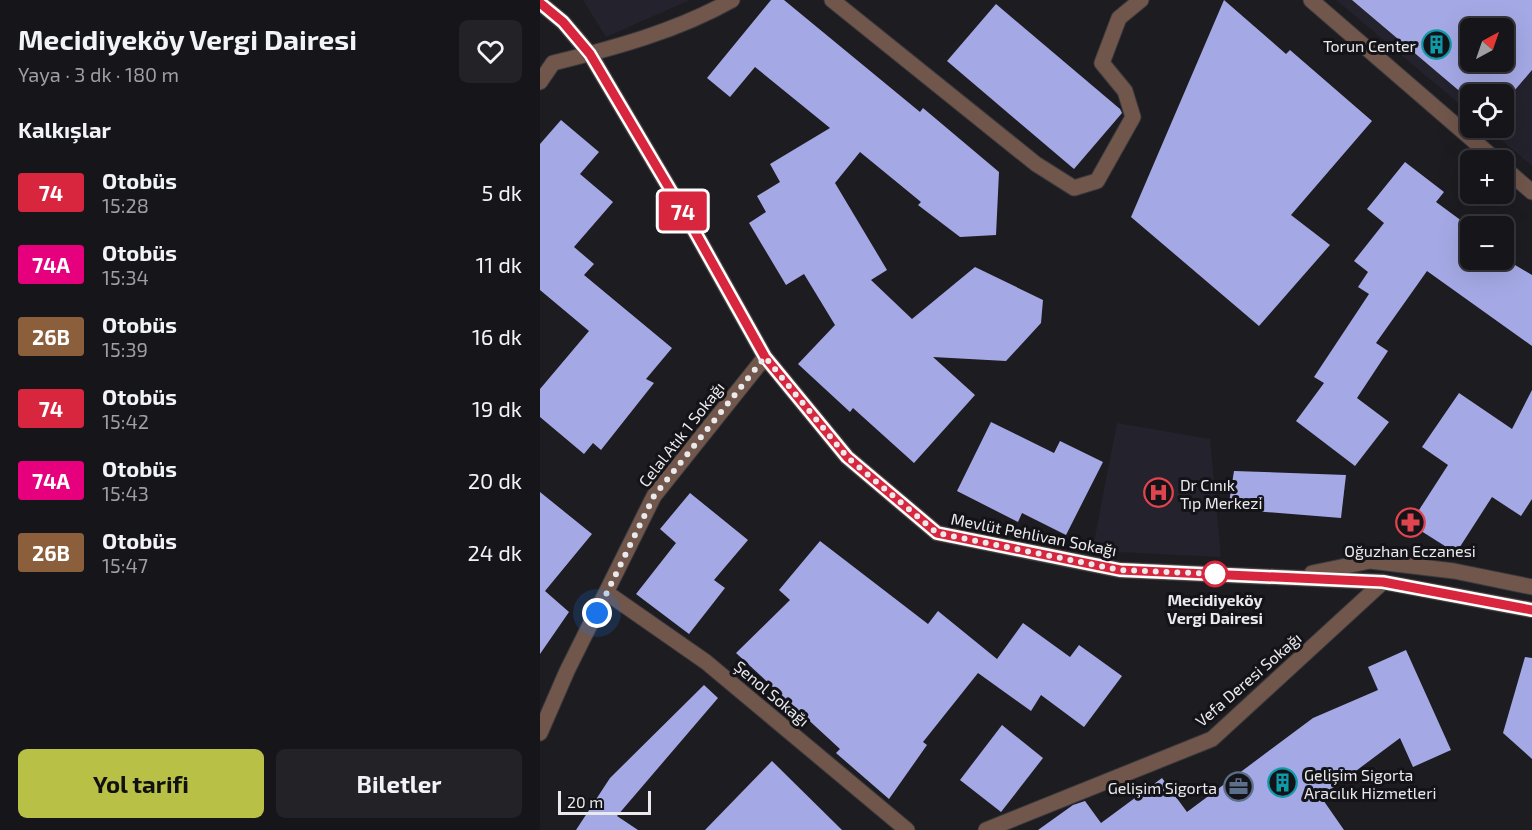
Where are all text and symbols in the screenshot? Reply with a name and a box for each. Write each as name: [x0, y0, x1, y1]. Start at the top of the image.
north arrow: [1460, 18, 1514, 72]
map controls: [1460, 18, 1514, 270]
button: heart: [459, 20, 522, 83]
text: Mecidiyeköy Vergi Dairesi: [18, 22, 357, 56]
building icon: Torun Center: [1421, 29, 1453, 61]
place label: Torun Center: [1323, 36, 1417, 55]
text: Yaya · 3 dk · 180 m: [18, 62, 179, 86]
button: locate: [1460, 84, 1514, 138]
text: Kalkışlar: [18, 116, 111, 142]
button: +: [1460, 150, 1514, 204]
text: Otobüs: [102, 167, 177, 193]
text: 5 dk: [481, 179, 522, 205]
text: 74: [39, 180, 63, 205]
line badge: 74: [656, 192, 710, 230]
text: 15:28: [102, 193, 149, 217]
text: 74: [671, 199, 695, 224]
button: −: [1460, 216, 1514, 270]
text: Otobüs: [102, 239, 177, 265]
text: 11 dk: [476, 251, 522, 277]
text: 74A: [32, 252, 70, 277]
text: 15:34: [102, 265, 149, 289]
text: Otobüs: [102, 311, 177, 337]
text: 16 dk: [472, 323, 522, 349]
text: 26B: [32, 324, 70, 349]
text: 15:39: [102, 337, 148, 361]
street label: Celal Atık 1 Sokağı: [634, 378, 728, 490]
text: Otobüs: [102, 383, 177, 409]
text: 19 dk: [472, 395, 522, 421]
text: 74: [39, 396, 63, 421]
text: 15:42: [102, 409, 149, 433]
text: Otobüs: [102, 455, 177, 481]
text: 20 dk: [468, 467, 522, 493]
text: 74A: [32, 468, 70, 493]
place label: Dr Cınık Tıp Merkezi: [1180, 475, 1262, 512]
hospital icon: Dr Cınık Tıp Merkezi: [1143, 477, 1175, 509]
text: 15:43: [102, 481, 149, 505]
pharmacy icon: Oğuzhan Eczanesi: [1394, 506, 1426, 538]
street label: Mevlüt Pehlivan Sokağı: [949, 509, 1119, 559]
text: Otobüs: [102, 527, 177, 553]
text: 24 dk: [467, 539, 522, 565]
text: 26B: [32, 540, 70, 565]
place label: Oğuzhan Eczanesi: [1344, 541, 1476, 560]
text: 15:47: [102, 553, 148, 577]
marker: Mecidiyeköy Vergi Dairesi: [1202, 561, 1228, 587]
place label: Mecidiyeköy Vergi Dairesi: [1167, 590, 1263, 627]
your location: [582, 598, 612, 628]
street label: Vefa Deresi Sokağı: [1191, 628, 1305, 730]
street label: Şenol Sokağı: [730, 656, 813, 731]
button: Yol tarifi: [18, 749, 264, 818]
button: Biletler: [276, 749, 522, 818]
place label: Gelişim Sigorta Aracılık Hizmetleri: [1304, 765, 1437, 802]
building icon: Gelişim Sigorta Aracılık Hizmetleri: [1267, 767, 1299, 799]
office icon: Gelişim Sigorta: [1222, 771, 1254, 803]
place label: Gelişim Sigorta: [1108, 778, 1217, 798]
scale bar: [558, 788, 651, 816]
text: 20 m: [567, 792, 603, 811]

